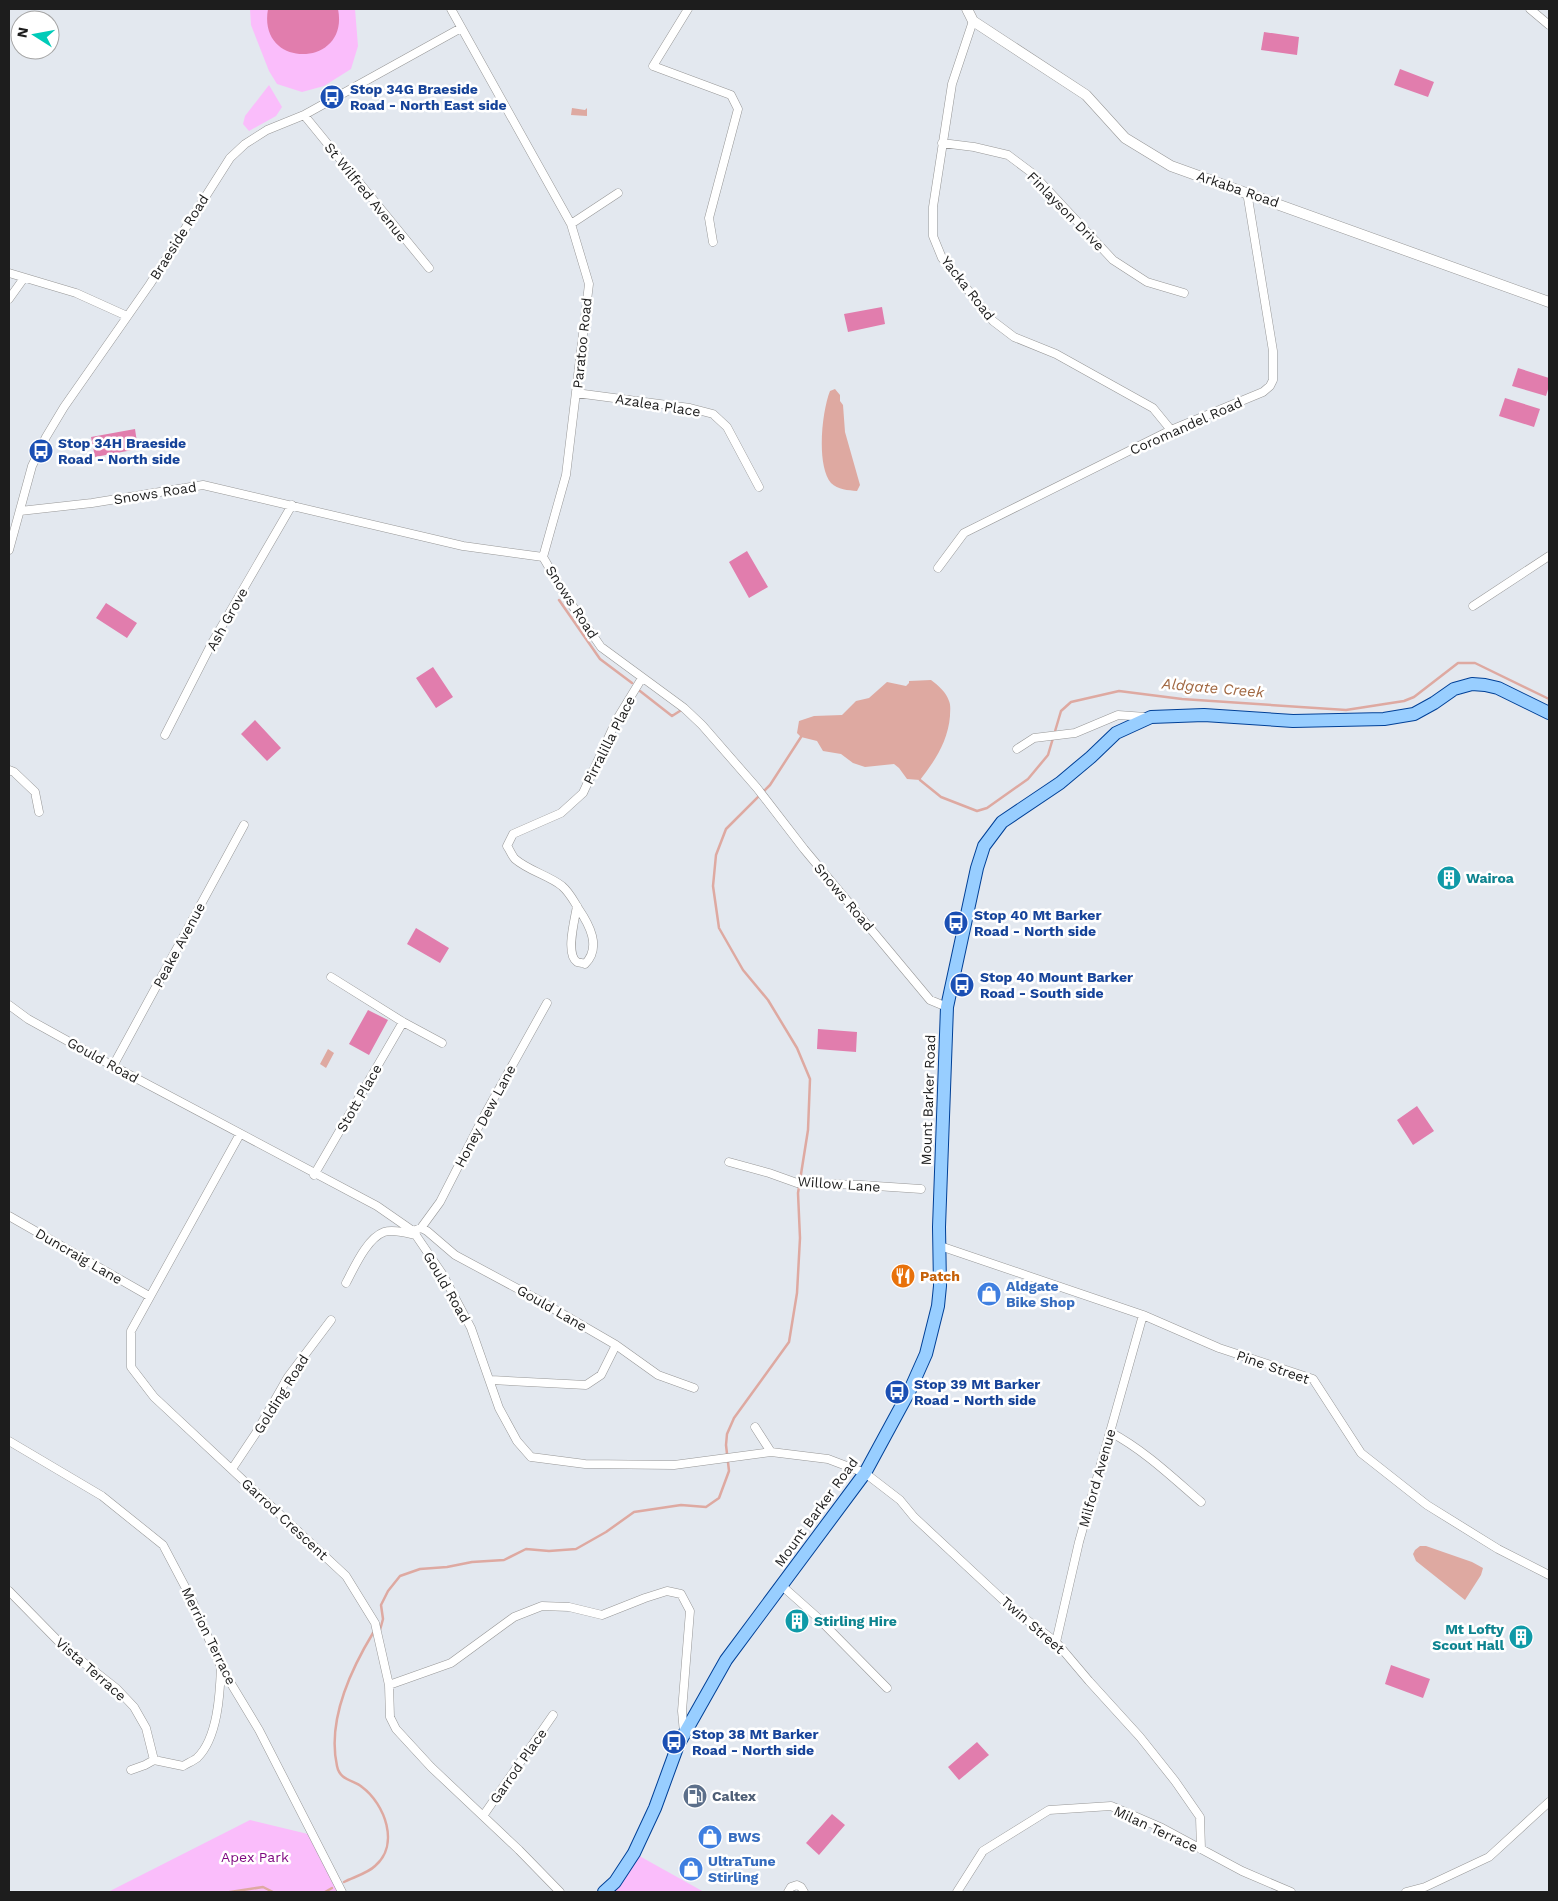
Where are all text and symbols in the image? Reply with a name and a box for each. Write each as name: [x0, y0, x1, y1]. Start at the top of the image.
north arrow: [10, 10, 60, 60]
text: N: [13, 26, 31, 39]
place label: Stop 34G Braeside Road - North East side: [350, 81, 507, 113]
bus stop icon: Stop 34G Braeside Road - North East side: [319, 84, 345, 110]
street label: St Wilfred Avenue: [321, 139, 411, 245]
street label: Arkaba Road: [1195, 167, 1281, 211]
street label: Finlayson Drive: [1024, 168, 1108, 254]
street label: Braeside Road: [146, 191, 212, 283]
street label: Yacka Road: [938, 253, 998, 323]
street label: Paratoo Road: [569, 297, 595, 389]
street label: Azalea Place: [614, 390, 702, 420]
street label: Coromandel Road: [1127, 394, 1245, 458]
place label: Stop 34H Braeside Road - North side: [58, 435, 186, 467]
bus stop icon: Stop 34H Braeside Road - North side: [28, 438, 54, 464]
street label: Snows Road: [112, 479, 198, 507]
street label: Snows Road: [543, 563, 601, 641]
street label: Ash Grove: [203, 585, 251, 653]
water label: Aldgate Creek: [1160, 674, 1266, 701]
street label: Pirralilla Place: [580, 693, 638, 787]
street label: Snows Road: [811, 860, 877, 934]
building icon: Wairoa: [1436, 865, 1462, 891]
place label: Wairoa: [1466, 870, 1515, 886]
street label: Peake Avenue: [150, 900, 208, 990]
place label: Stop 40 Mt Barker Road - North side: [974, 907, 1101, 939]
bus stop icon: Stop 40 Mt Barker Road - North side: [943, 910, 969, 936]
place label: Stop 40 Mount Barker Road - South side: [980, 969, 1133, 1001]
bus stop icon: Stop 40 Mount Barker Road - South side: [949, 972, 975, 998]
street label: Gould Road: [64, 1034, 142, 1086]
street label: Mount Barker Road: [918, 1034, 938, 1166]
street label: Stott Place: [333, 1061, 385, 1135]
street label: Honey Dew Lane: [451, 1062, 519, 1170]
street label: Willow Lane: [797, 1173, 881, 1195]
street label: Duncraig Lane: [33, 1225, 125, 1287]
street label: Gould Road: [420, 1249, 474, 1325]
restaurant icon: Patch: [890, 1263, 916, 1289]
place label: Patch: [920, 1268, 960, 1284]
place label: Aldgate Bike Shop: [1006, 1278, 1075, 1310]
shop icon: Aldgate Bike Shop: [976, 1281, 1002, 1307]
street label: Gould Lane: [514, 1282, 590, 1334]
street label: Pine Street: [1235, 1347, 1312, 1387]
street label: Golding Road: [250, 1351, 312, 1437]
place label: Stop 39 Mt Barker Road - North side: [914, 1376, 1040, 1408]
bus stop icon: Stop 39 Mt Barker Road - North side: [884, 1379, 910, 1405]
street label: Milford Avenue: [1075, 1427, 1119, 1529]
street label: Mount Barker Road: [771, 1454, 861, 1570]
street label: Garrod Crescent: [239, 1475, 332, 1563]
street label: Merrion Terrace: [178, 1585, 240, 1687]
street label: Twin Street: [998, 1593, 1068, 1657]
building icon: Stirling Hire: [784, 1608, 810, 1634]
place label: Stirling Hire: [814, 1613, 897, 1629]
place label: Mt Lofty Scout Hall: [1432, 1621, 1504, 1653]
building icon: Mt Lofty Scout Hall: [1508, 1624, 1534, 1650]
street label: Vista Terrace: [53, 1634, 129, 1704]
street label: Garrod Place: [486, 1725, 550, 1807]
place label: Stop 38 Mt Barker Road - North side: [692, 1726, 818, 1758]
bus stop icon: Stop 38 Mt Barker Road - North side: [661, 1729, 687, 1755]
fuel station icon: Caltex: [682, 1783, 708, 1809]
place label: Caltex: [712, 1788, 757, 1804]
street label: Milan Terrace: [1111, 1803, 1201, 1855]
shop icon: BWS: [697, 1824, 723, 1850]
place label: BWS: [728, 1829, 761, 1845]
park label: Apex Park: [221, 1849, 289, 1865]
place label: UltraTune Stirling: [708, 1853, 776, 1885]
shop icon: UltraTune Stirling: [678, 1856, 704, 1882]

